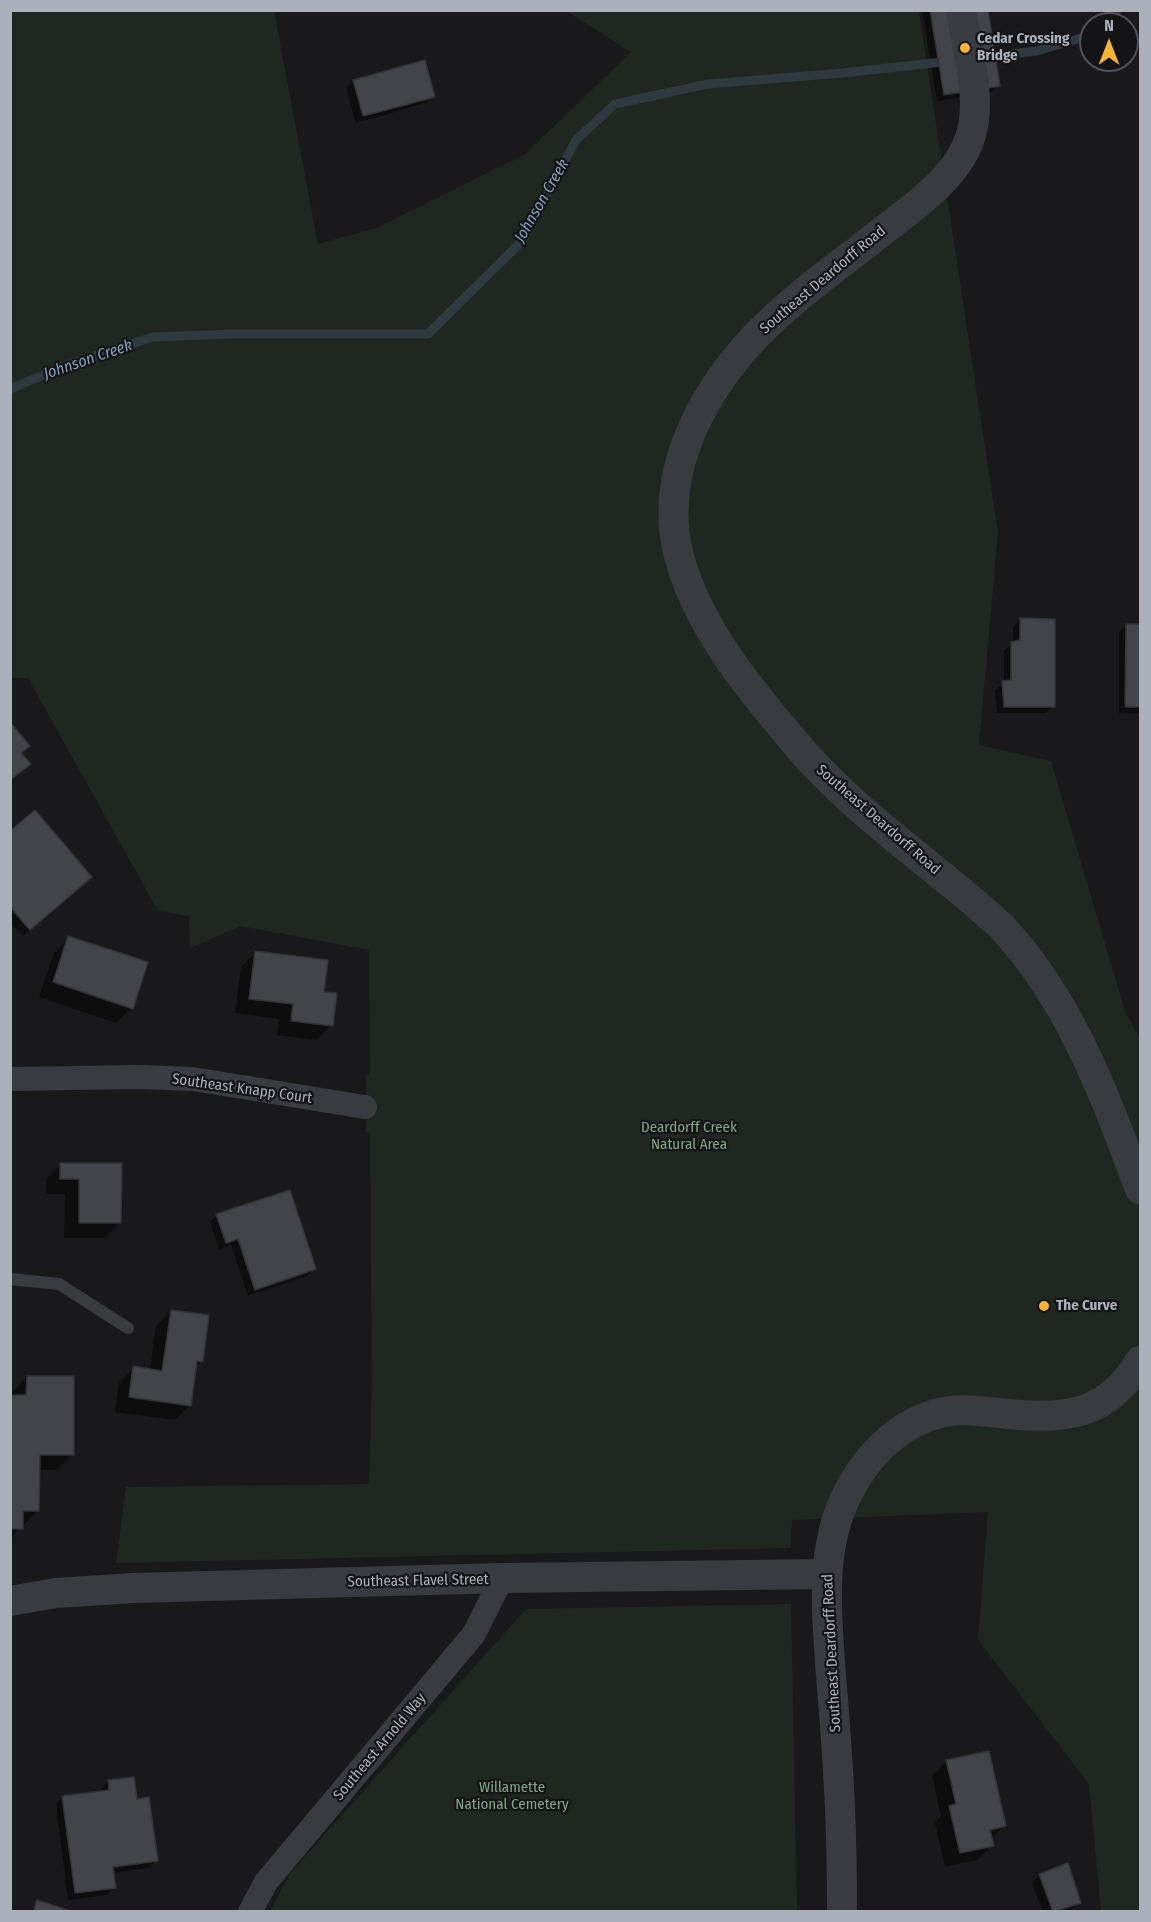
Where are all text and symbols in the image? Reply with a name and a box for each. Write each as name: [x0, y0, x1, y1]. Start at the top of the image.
north arrow: [1079, 12, 1139, 72]
text: N: [1104, 16, 1114, 35]
place label: Cedar Crossing Bridge: [977, 30, 1069, 65]
marker: Cedar Crossing Bridge: [958, 41, 972, 55]
water label: Johnson Creek: [511, 156, 573, 246]
street label: Southeast Deardorff Road: [757, 222, 889, 338]
water label: Johnson Creek: [41, 336, 135, 384]
street label: Southeast Deardorff Road: [812, 761, 944, 879]
street label: Southeast Knapp Court: [171, 1070, 313, 1108]
park label: Deardorff Creek Natural Area: [641, 1119, 737, 1154]
place label: The Curve: [1056, 1297, 1117, 1315]
marker: The Curve: [1037, 1299, 1051, 1313]
street label: Southeast Flavel Street: [347, 1571, 489, 1591]
street label: Southeast Deardorff Road: [819, 1573, 845, 1733]
street label: Southeast Arnold Way: [330, 1690, 430, 1804]
park label: Willamette National Cemetery: [455, 1779, 569, 1814]

